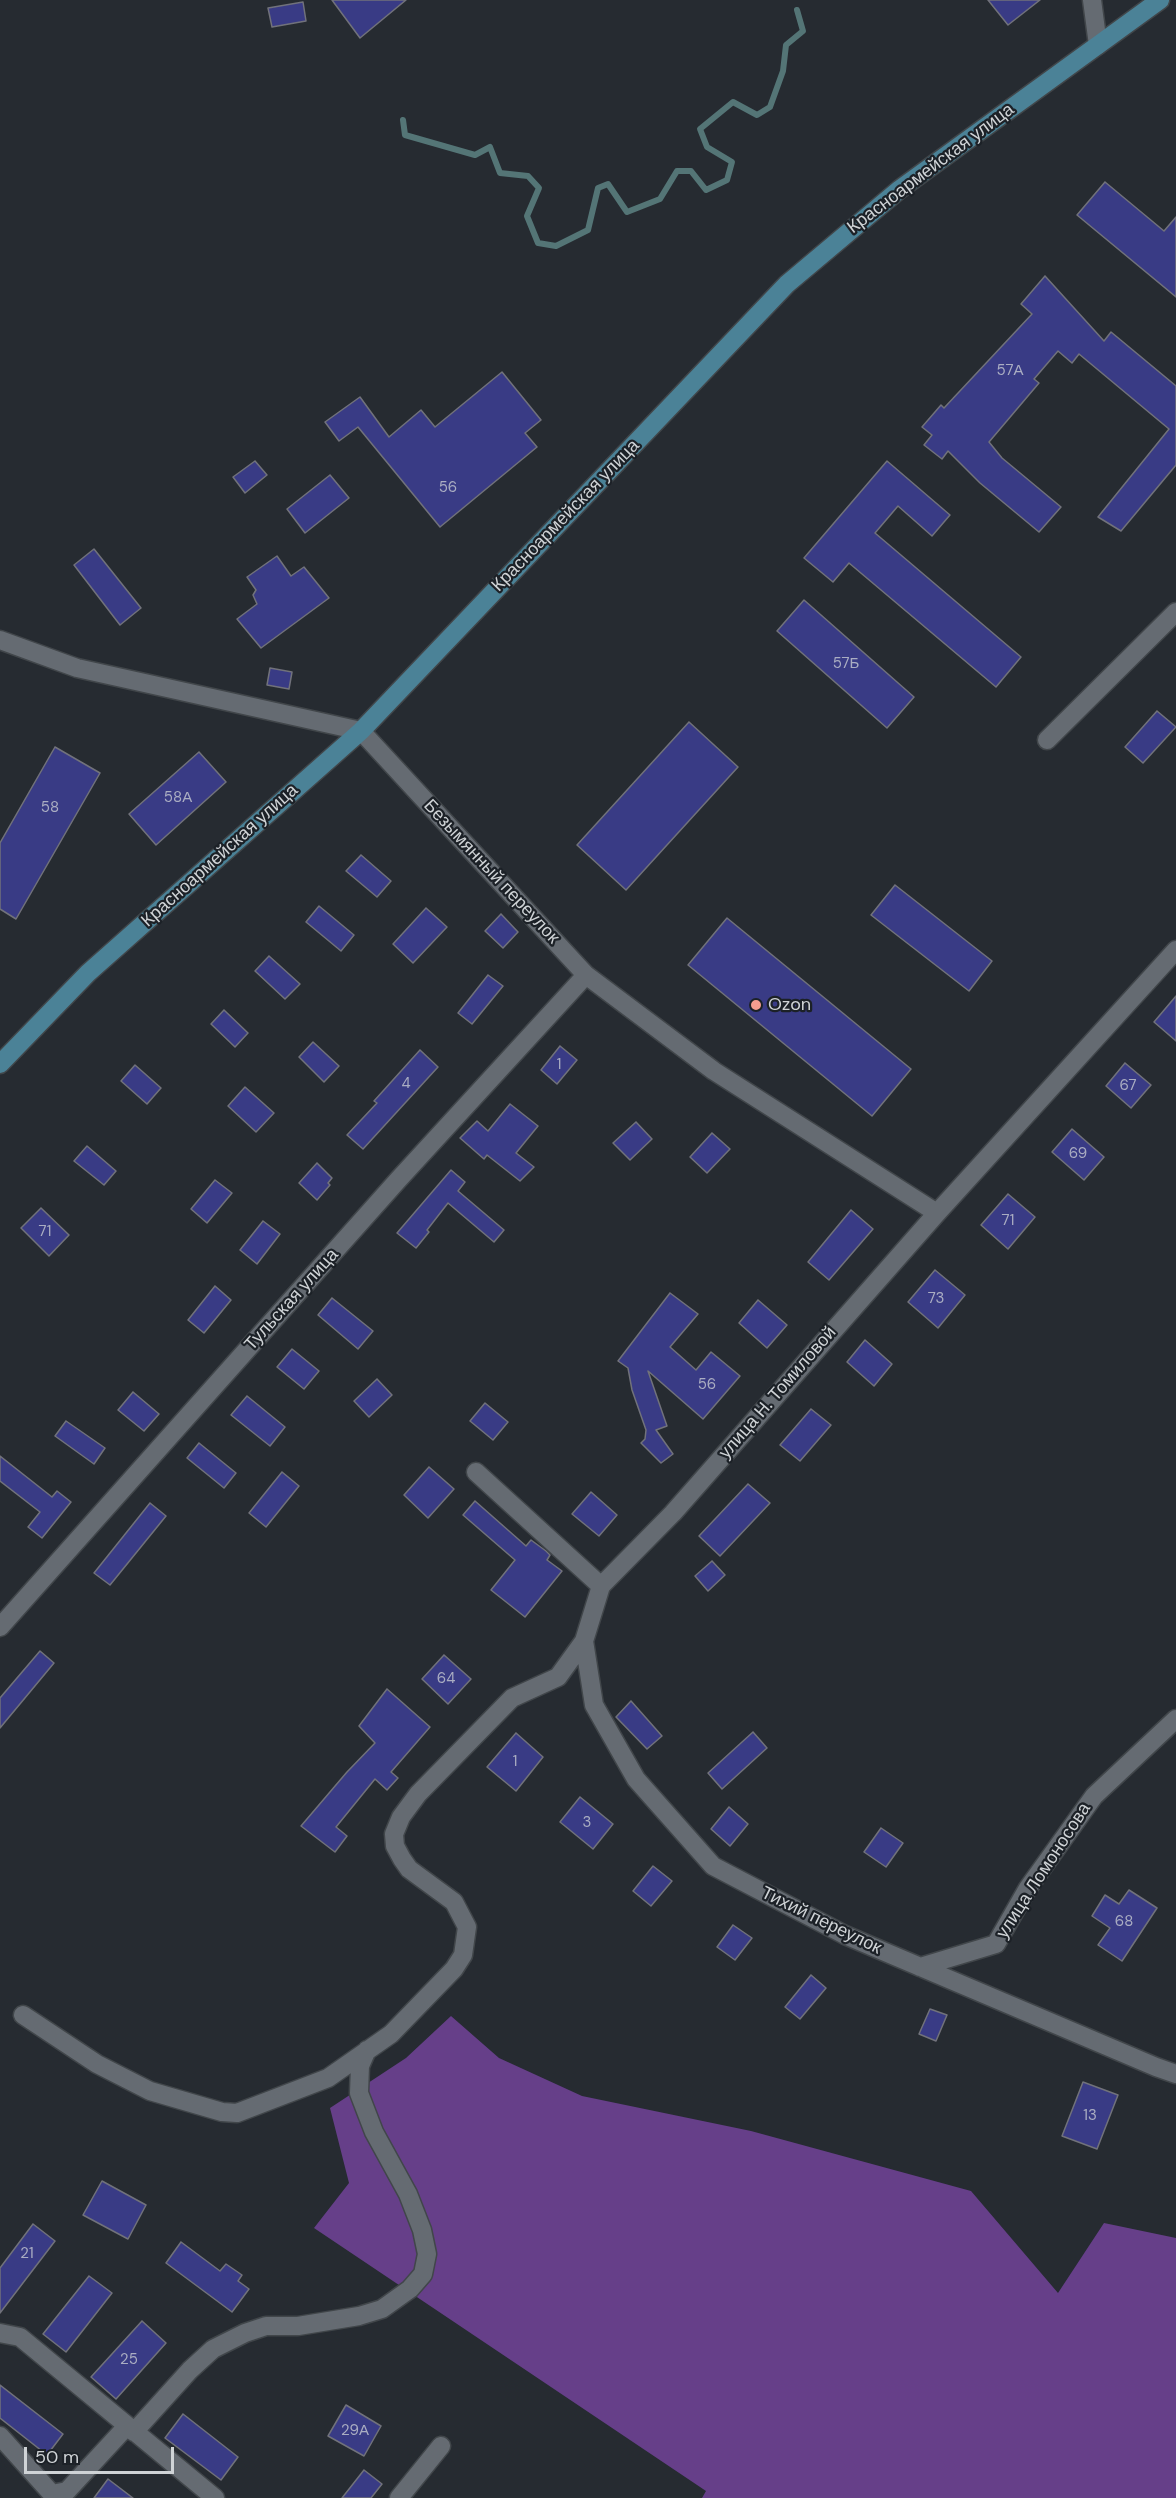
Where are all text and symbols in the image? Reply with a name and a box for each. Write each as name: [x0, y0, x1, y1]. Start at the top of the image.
street label: Красноармейская улица: [843, 99, 1019, 239]
house number: 57А: [997, 362, 1023, 380]
street label: Красноармейская улица: [488, 435, 644, 597]
house number: 56: [439, 479, 457, 497]
house number: 57Б: [833, 655, 859, 673]
street label: Красноармейская улица: [137, 780, 303, 932]
house number: 58А: [164, 789, 192, 807]
street label: Безымянный переулок: [419, 795, 563, 949]
house number: 58: [41, 799, 59, 817]
place label: Ozon: [768, 994, 811, 1016]
marker: Ozon: [749, 998, 763, 1012]
house number: 1: [557, 1056, 561, 1074]
house number: 4: [401, 1075, 411, 1093]
house number: 67: [1119, 1077, 1137, 1095]
house number: 69: [1069, 1145, 1087, 1163]
house number: 71: [1002, 1212, 1014, 1230]
house number: 71: [39, 1223, 51, 1241]
street label: Тульская улица: [241, 1245, 343, 1355]
house number: 73: [928, 1290, 944, 1308]
street label: улица Н. Томиловой: [715, 1323, 841, 1463]
house number: 56: [698, 1376, 716, 1394]
house number: 64: [437, 1670, 455, 1688]
house number: 1: [513, 1753, 517, 1771]
street label: улица Ломоносова: [992, 1799, 1096, 1943]
house number: 3: [583, 1814, 591, 1832]
street label: Тихий переулок: [757, 1883, 885, 1959]
house number: 68: [1115, 1913, 1133, 1931]
house number: 13: [1083, 2107, 1097, 2125]
house number: 21: [20, 2245, 34, 2263]
house number: 25: [120, 2351, 138, 2369]
house number: 29А: [341, 2422, 369, 2440]
scale bar: [27, 2435, 177, 2473]
text: 50 m: [35, 2445, 79, 2469]

